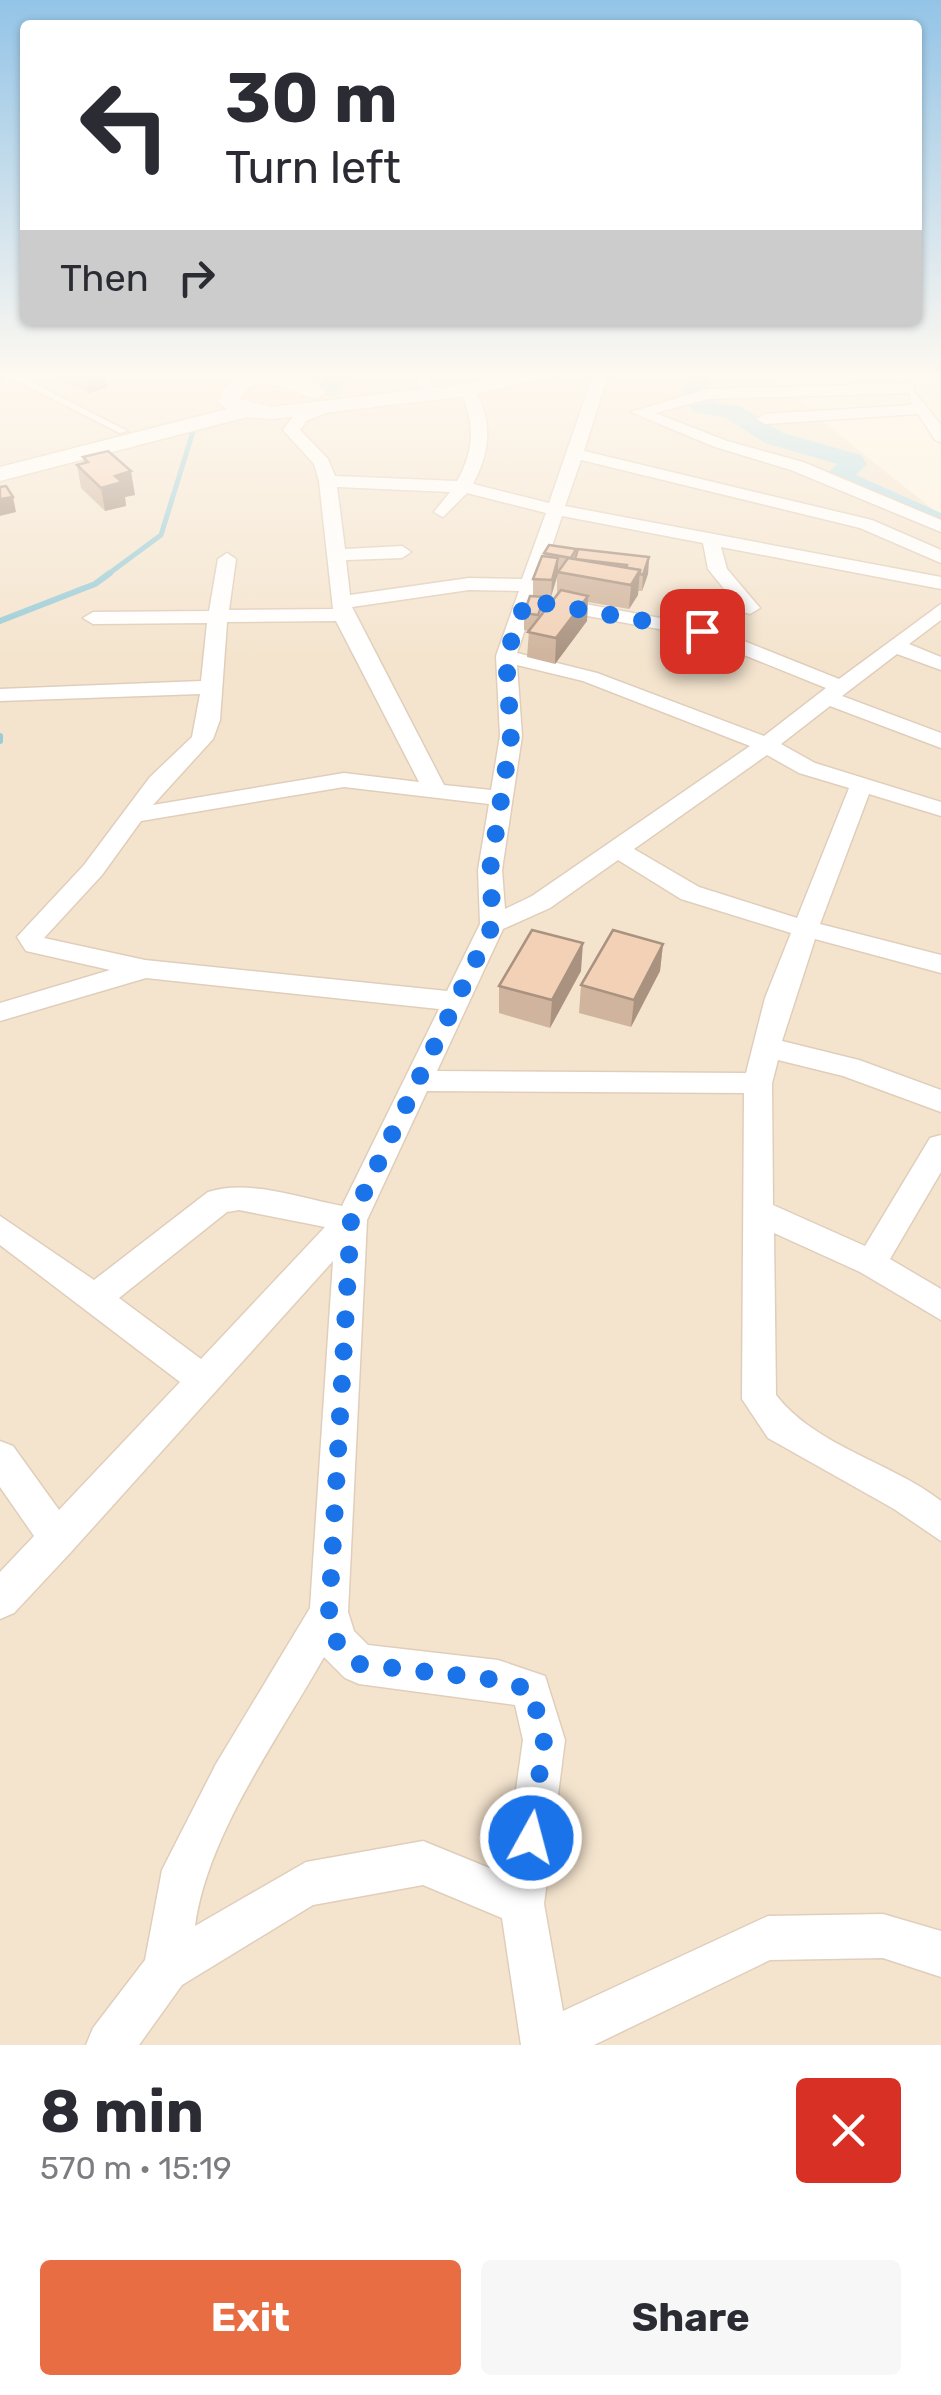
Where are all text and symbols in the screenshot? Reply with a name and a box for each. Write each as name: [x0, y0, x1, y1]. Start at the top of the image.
text: 30 m: [225, 57, 398, 140]
icon: left: [60, 60, 190, 190]
text: Turn left: [225, 141, 401, 194]
icon: right: [169, 250, 224, 305]
text: Then: [60, 255, 149, 301]
pin: [660, 589, 745, 674]
icon: arrive: [675, 604, 730, 659]
position arrow: [479, 1786, 583, 1890]
text: 8 min: [40, 2076, 204, 2147]
button: close: [796, 2078, 901, 2183]
text: 570 m · 15:19: [40, 2149, 232, 2187]
button: Exit: [40, 2260, 461, 2375]
button: Share: [481, 2260, 901, 2375]

